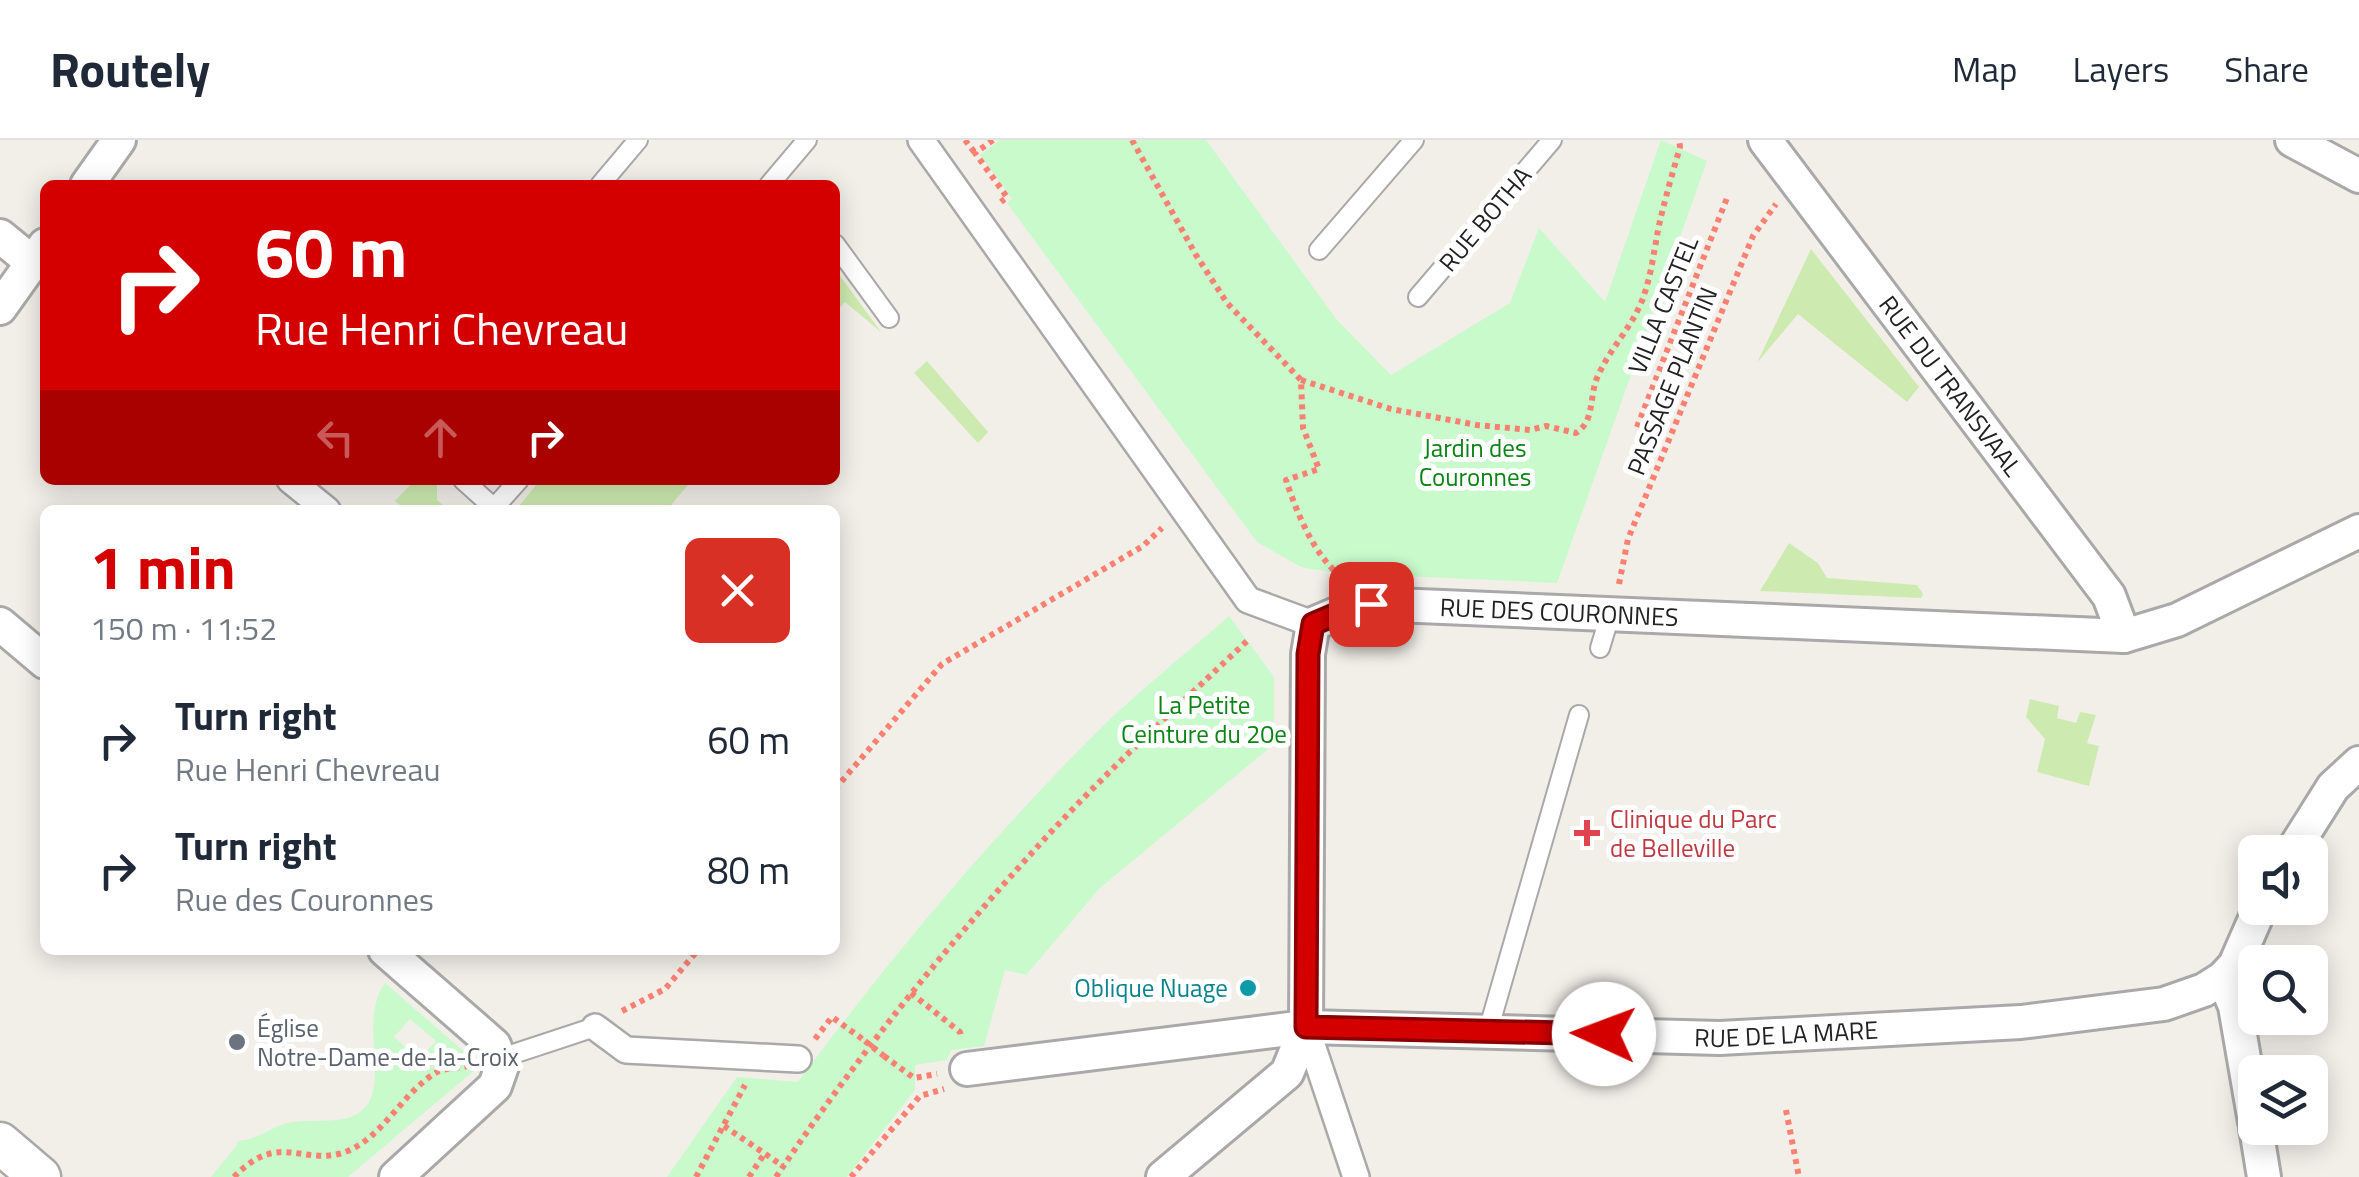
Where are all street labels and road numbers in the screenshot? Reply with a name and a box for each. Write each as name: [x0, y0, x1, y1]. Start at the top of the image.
street label: RUE BOTHA: [1430, 158, 1540, 280]
street label: VILLA CASTEL: [1618, 230, 1708, 380]
street label: PASSAGE PLANTIN: [1617, 281, 1727, 481]
street label: RUE DU TRANSVAAL: [1870, 287, 2031, 484]
street label: RUE DES COURONNES: [1439, 588, 1679, 636]
street label: RUE DE LA MARE: [1694, 1011, 1879, 1057]

